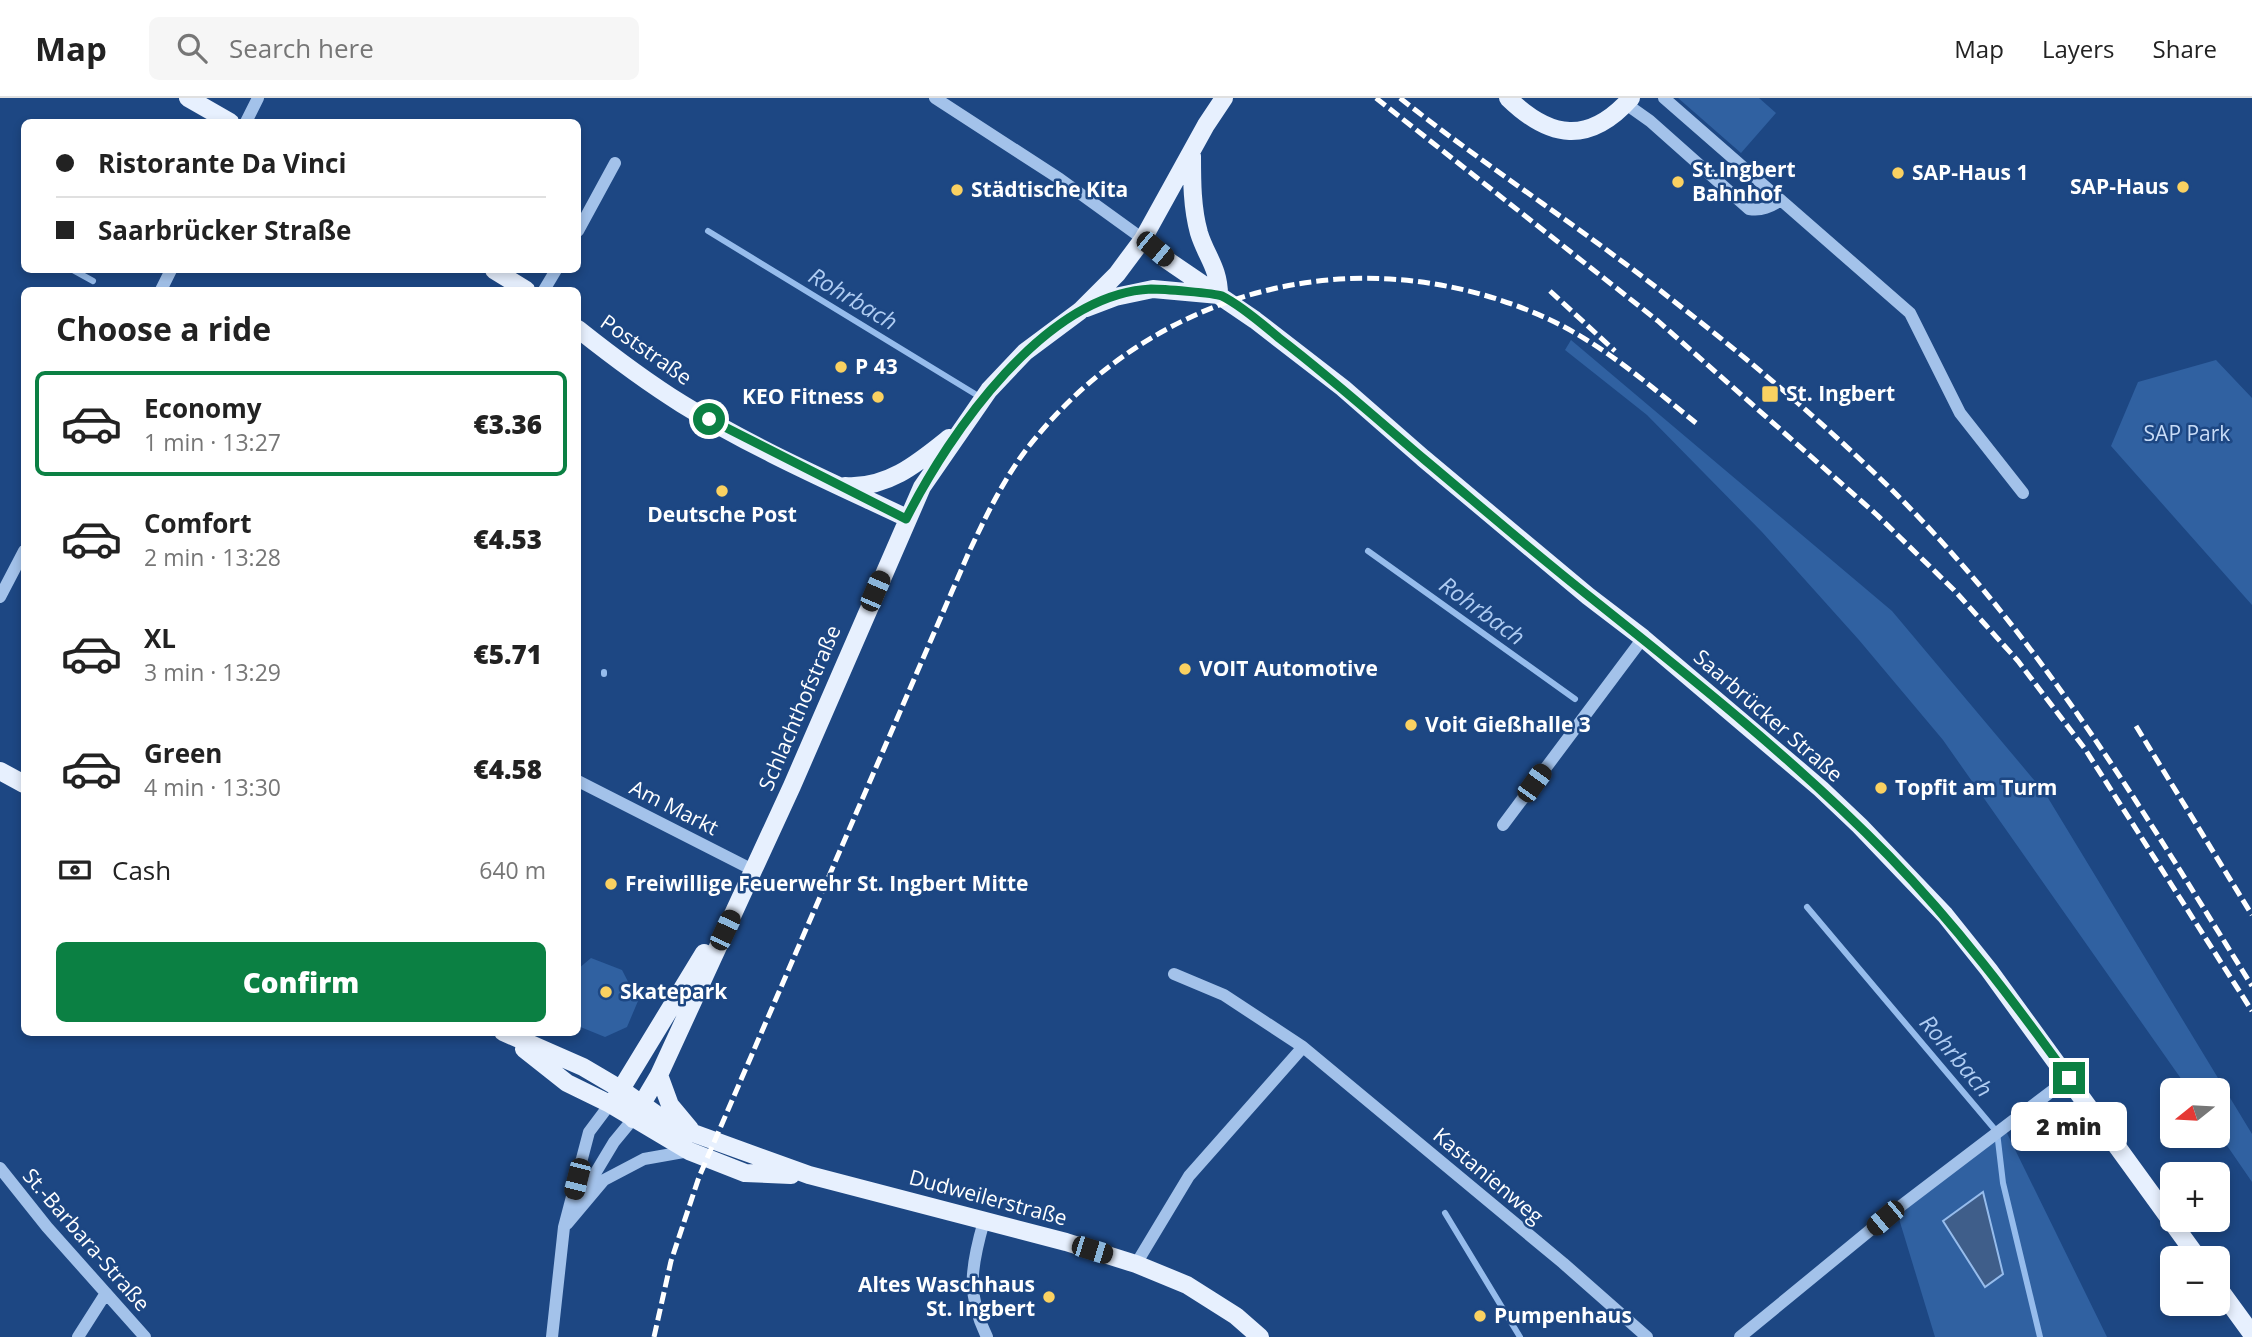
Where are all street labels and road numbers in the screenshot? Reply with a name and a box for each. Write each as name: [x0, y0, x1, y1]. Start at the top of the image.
street label: Poststraße: [595, 307, 698, 391]
street label: Schlachthofstraße: [752, 621, 847, 795]
street label: Saarbrücker Straße: [1688, 643, 1849, 788]
street label: Am Markt: [625, 773, 724, 841]
street label: Kastanienweg: [1428, 1121, 1550, 1230]
street label: St.-Barbara-Straße: [17, 1162, 157, 1317]
street label: Dudweilerstraße: [906, 1162, 1070, 1232]

